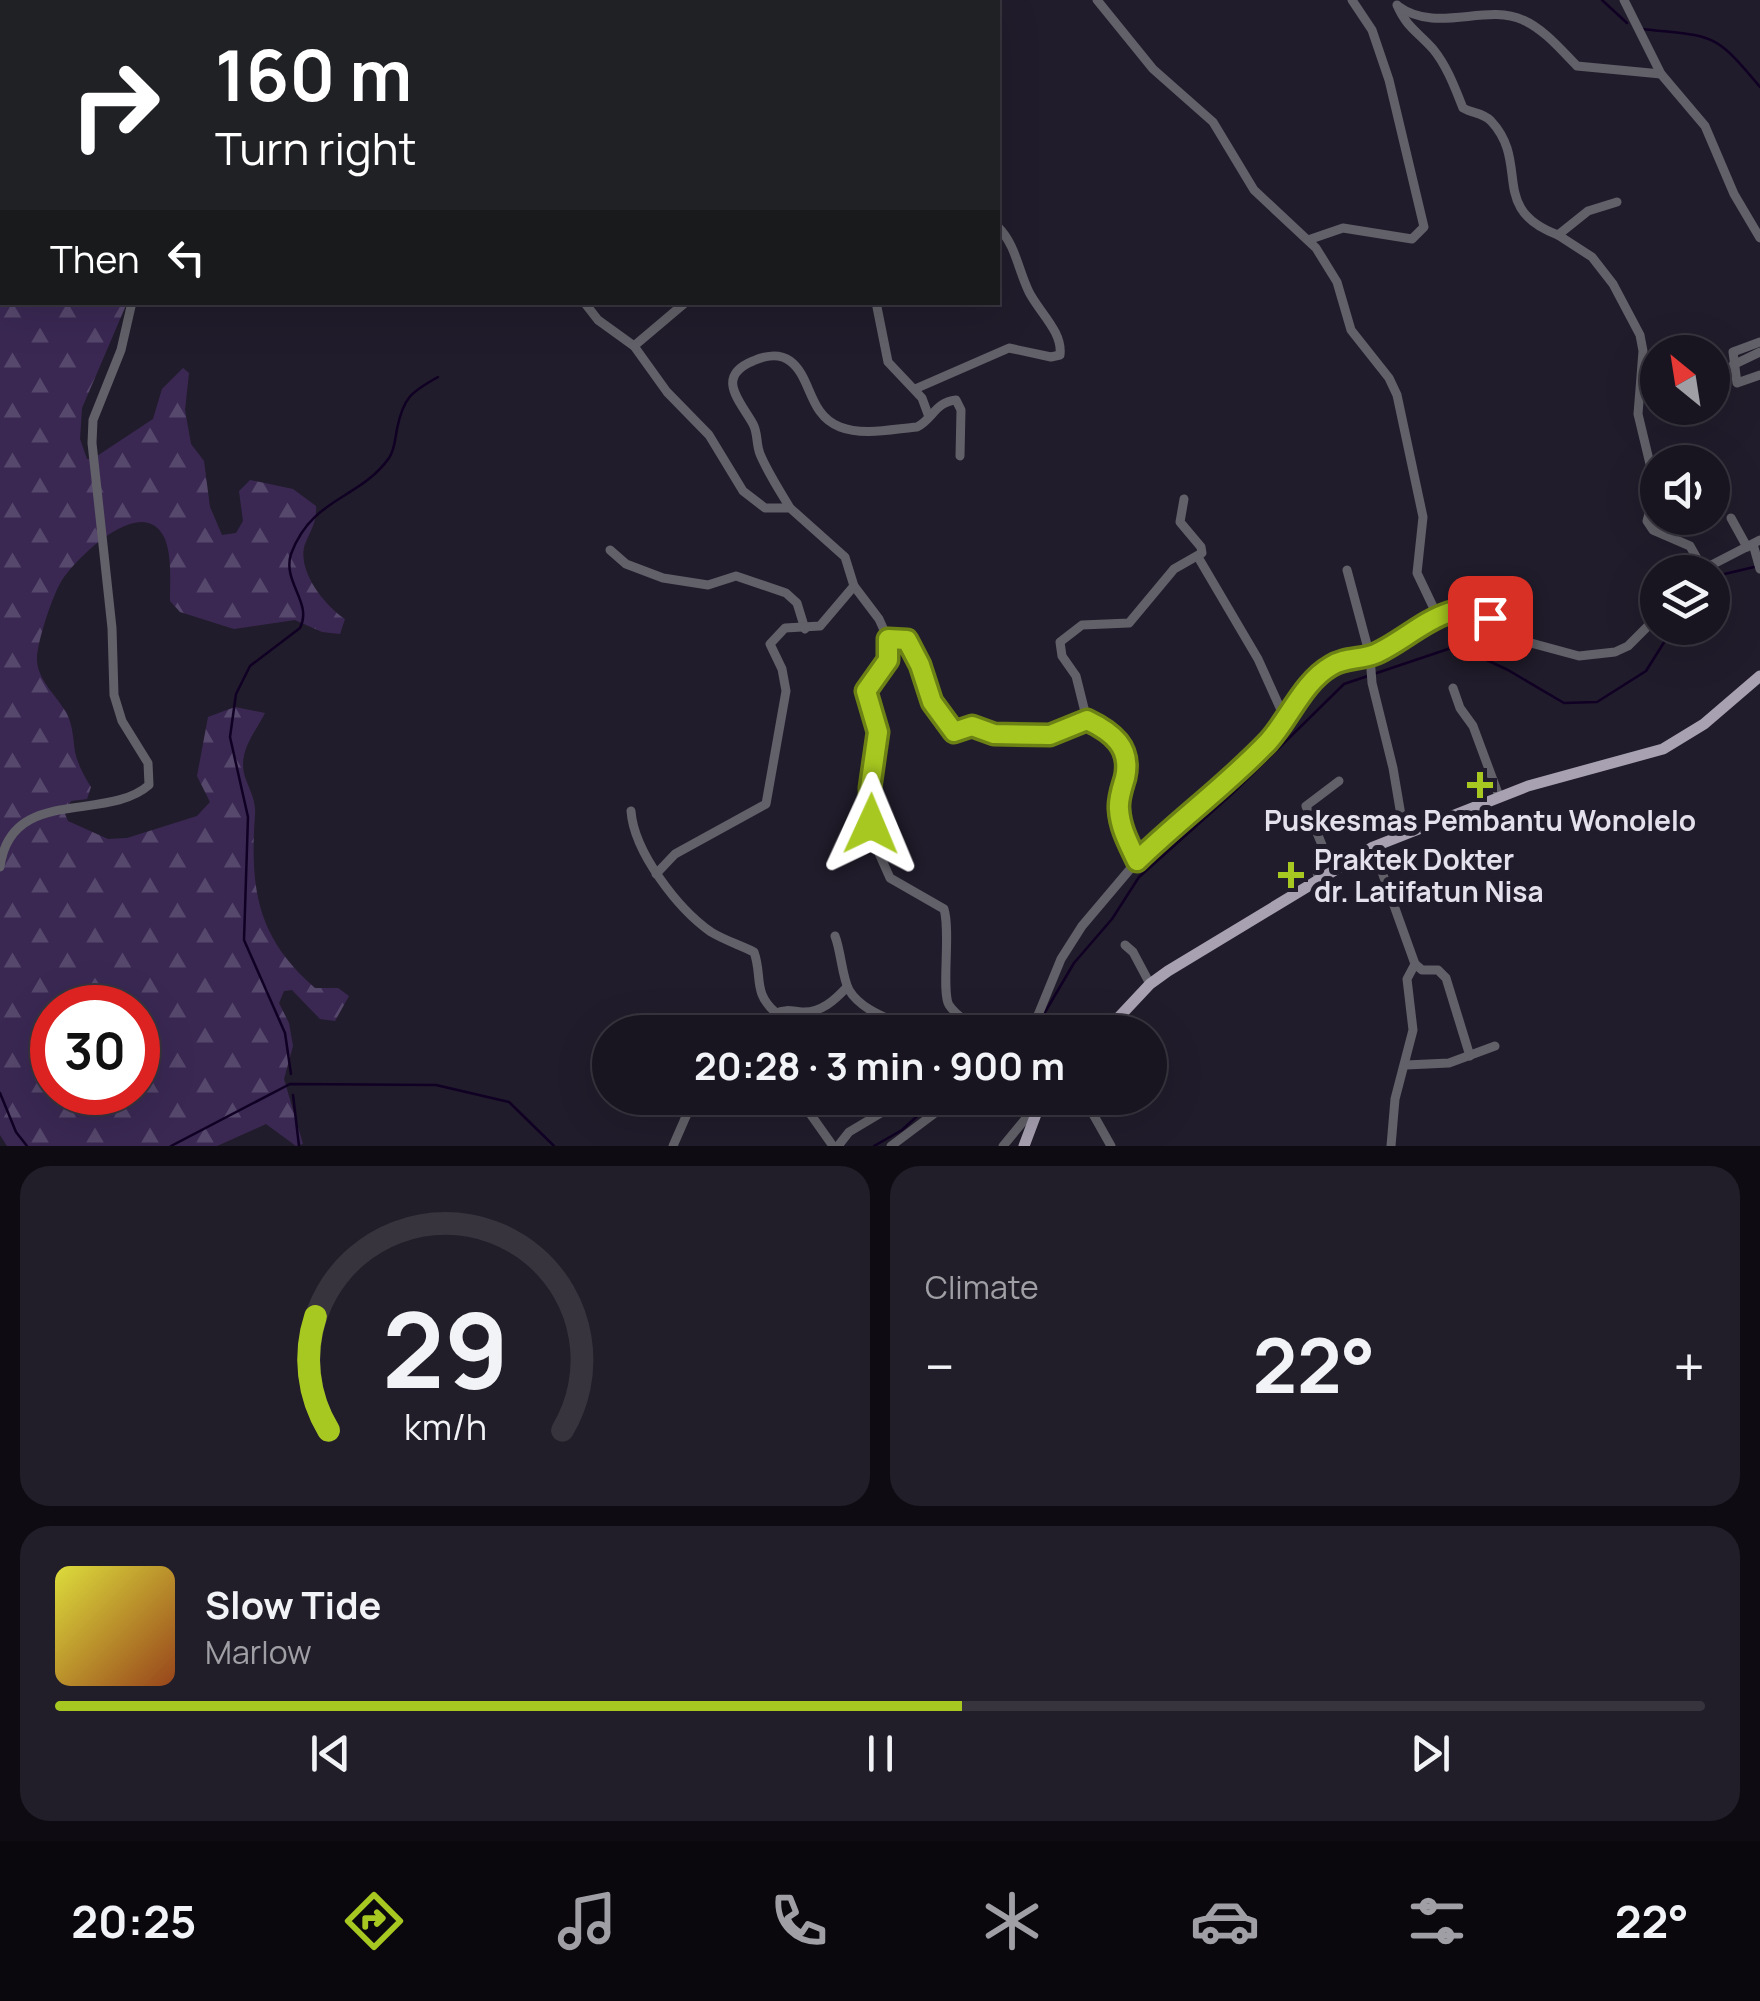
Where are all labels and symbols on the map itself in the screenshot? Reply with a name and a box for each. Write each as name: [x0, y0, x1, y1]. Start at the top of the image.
north arrow: [1640, 335, 1730, 425]
pin: [1448, 576, 1533, 661]
position arrow: [819, 772, 923, 876]
marker: Puskesmas Pembantu Wonolelo: [1467, 772, 1493, 798]
place label: Puskesmas Pembantu Wonolelo: [1264, 801, 1696, 839]
place label: Praktek Dokter dr. Latifatun Nisa: [1314, 840, 1544, 910]
marker: Praktek Dokter dr. Latifatun Nisa: [1278, 862, 1304, 888]
speed limit sign: 30: [30, 985, 160, 1115]

